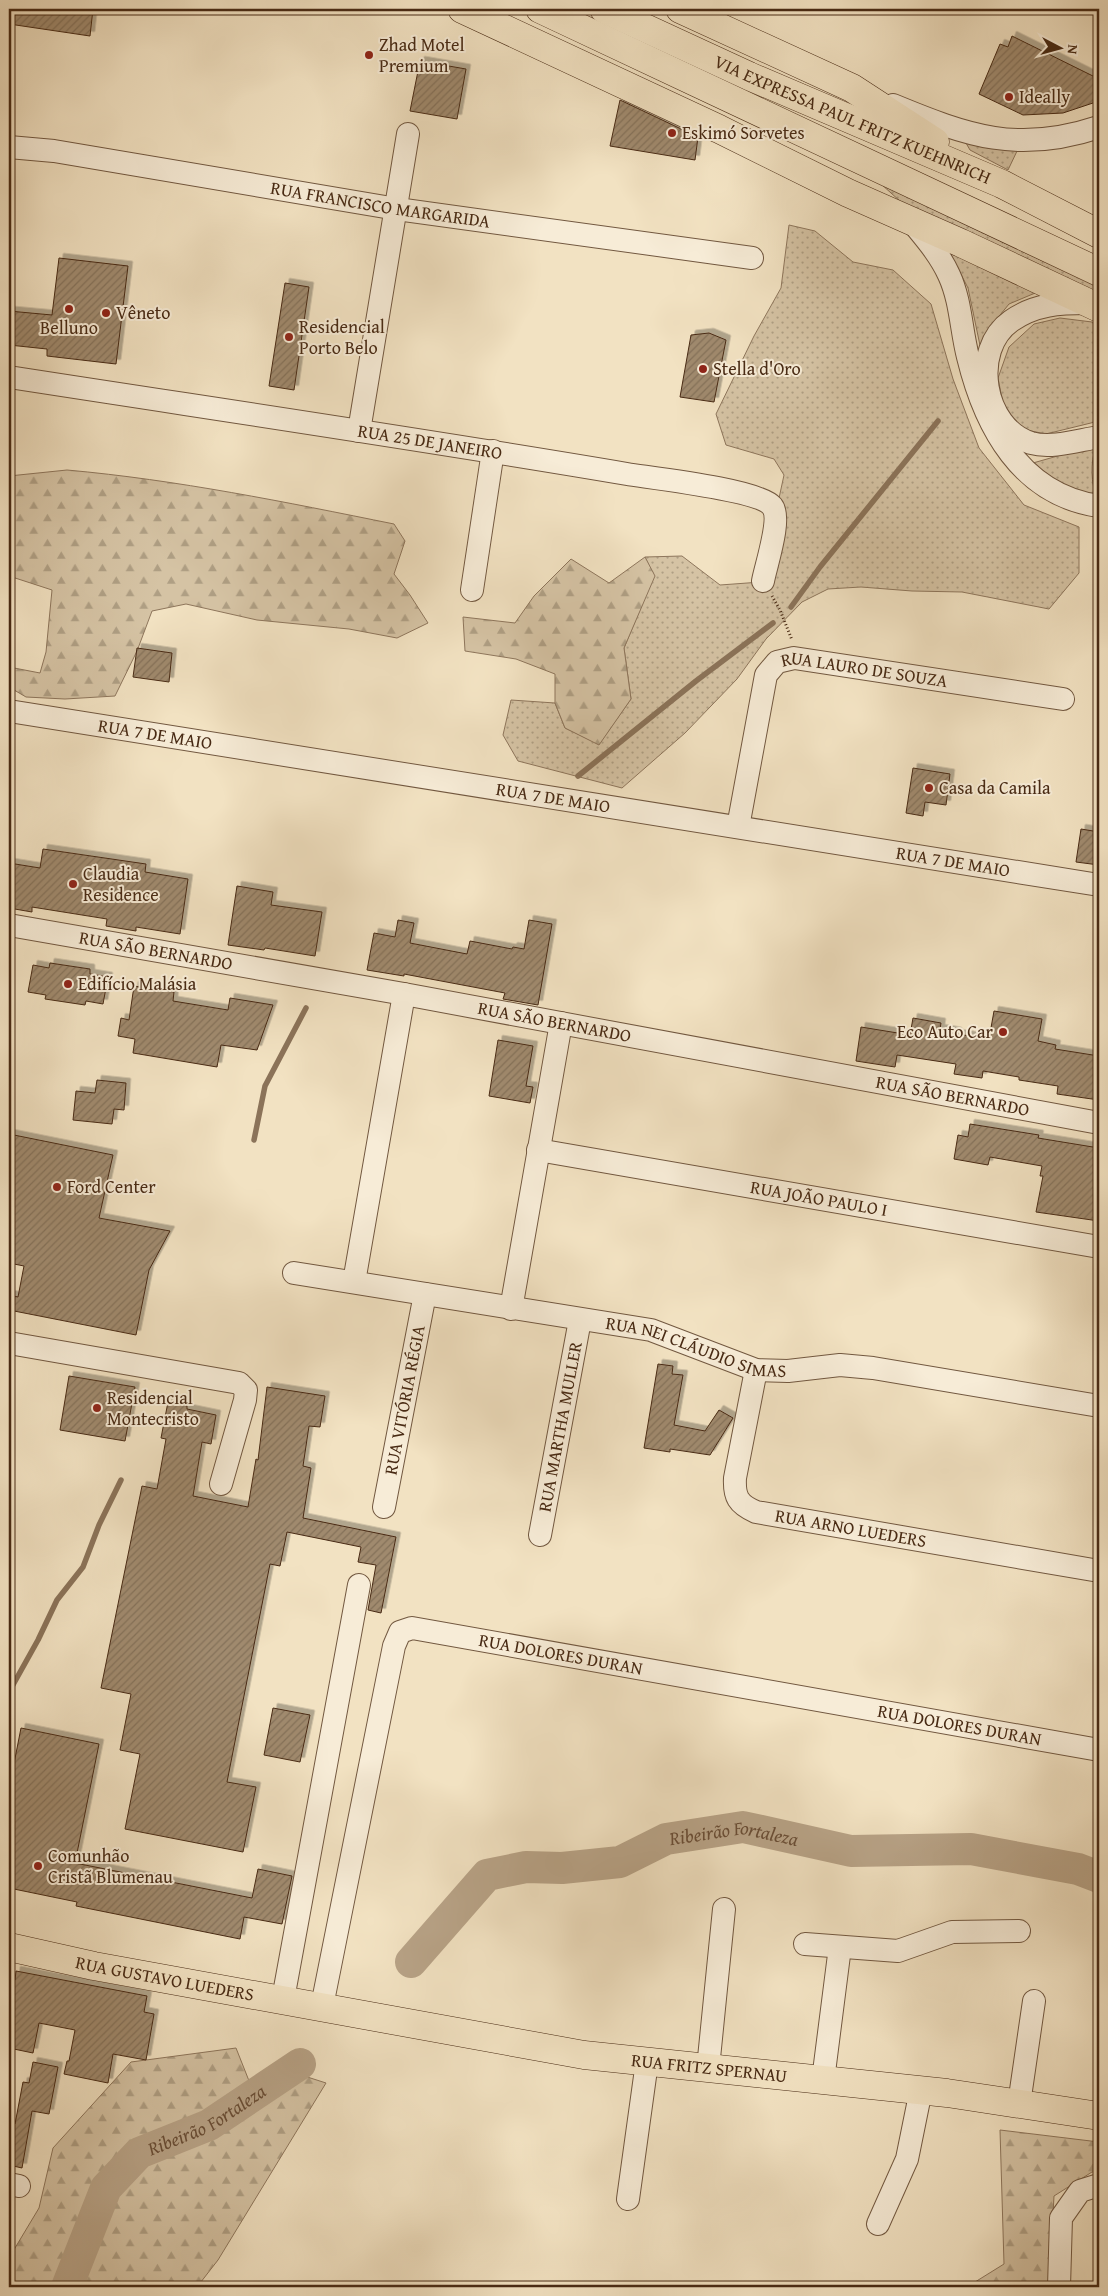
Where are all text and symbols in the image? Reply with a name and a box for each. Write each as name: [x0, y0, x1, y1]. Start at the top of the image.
north arrow: [1036, 22, 1086, 72]
place label: Zhad Motel Premium: [379, 31, 465, 79]
text: N: [1062, 44, 1083, 56]
street label: VIA EXPRESSA PAUL FRITZ KUEHNRICH: [710, 48, 995, 191]
marker: Zhad Motel Premium: [363, 49, 375, 61]
place label: Ideally: [1019, 83, 1070, 110]
marker: Ideally: [1003, 91, 1015, 103]
place label: Eskimó Sorvetes: [682, 119, 805, 146]
marker: Eskimó Sorvetes: [666, 127, 678, 139]
street label: RUA FRANCISCO MARGARIDA: [269, 174, 492, 235]
place label: Vêneto: [116, 299, 170, 326]
marker: Belluno: [63, 303, 75, 315]
marker: Vêneto: [100, 307, 112, 319]
place label: Residencial Porto Belo: [299, 313, 385, 361]
place label: Belluno: [40, 314, 98, 341]
marker: Residencial Porto Belo: [283, 331, 295, 343]
place label: Stella d'Oro: [713, 355, 801, 382]
marker: Stella d'Oro: [697, 363, 709, 375]
street label: RUA 25 DE JANEIRO: [356, 417, 504, 466]
street label: RUA LAURO DE SOUZA: [778, 644, 950, 694]
street label: RUA 7 DE MAIO: [96, 711, 214, 756]
place label: Casa da Camila: [939, 774, 1051, 801]
street label: RUA 7 DE MAIO: [494, 775, 612, 820]
marker: Casa da Camila: [923, 782, 935, 794]
street label: RUA 7 DE MAIO: [894, 839, 1012, 884]
place label: Claudia Residence: [83, 860, 159, 908]
marker: Claudia Residence: [67, 878, 79, 890]
street label: RUA SÃO BERNARDO: [77, 923, 235, 977]
place label: Edifício Malásia: [78, 970, 197, 997]
marker: Edifício Malásia: [62, 978, 74, 990]
street label: RUA SÃO BERNARDO: [476, 994, 634, 1049]
place label: Eco Auto Car: [897, 1018, 994, 1045]
marker: Eco Auto Car: [997, 1026, 1009, 1038]
street label: RUA SÃO BERNARDO: [874, 1068, 1032, 1123]
place label: Ford Center: [67, 1173, 156, 1200]
street label: RUA JOÃO PAULO I: [748, 1173, 890, 1223]
marker: Ford Center: [51, 1181, 63, 1193]
street label: RUA NEI CLÁUDIO SIMAS: [604, 1309, 787, 1384]
street label: RUA VITÓRIA RÉGIA: [376, 1323, 432, 1477]
street label: RUA MARTHA MULLER: [531, 1339, 589, 1514]
place label: Residencial Montecristo: [107, 1384, 199, 1432]
marker: Residencial Montecristo: [91, 1402, 103, 1414]
street label: RUA ARNO LUEDERS: [773, 1502, 929, 1554]
street label: RUA DOLORES DURAN: [477, 1626, 645, 1682]
street label: RUA DOLORES DURAN: [875, 1697, 1044, 1753]
water label: Ribeirão Fortaleza: [666, 1813, 801, 1853]
place label: Comunhão Cristã Blumenau: [48, 1842, 173, 1890]
marker: Comunhão Cristã Blumenau: [32, 1860, 44, 1872]
street label: RUA GUSTAVO LUEDERS: [73, 1948, 257, 2008]
street label: RUA FRITZ SPERNAU: [630, 2046, 789, 2089]
water label: Ribeirão Fortaleza: [142, 2077, 271, 2163]

